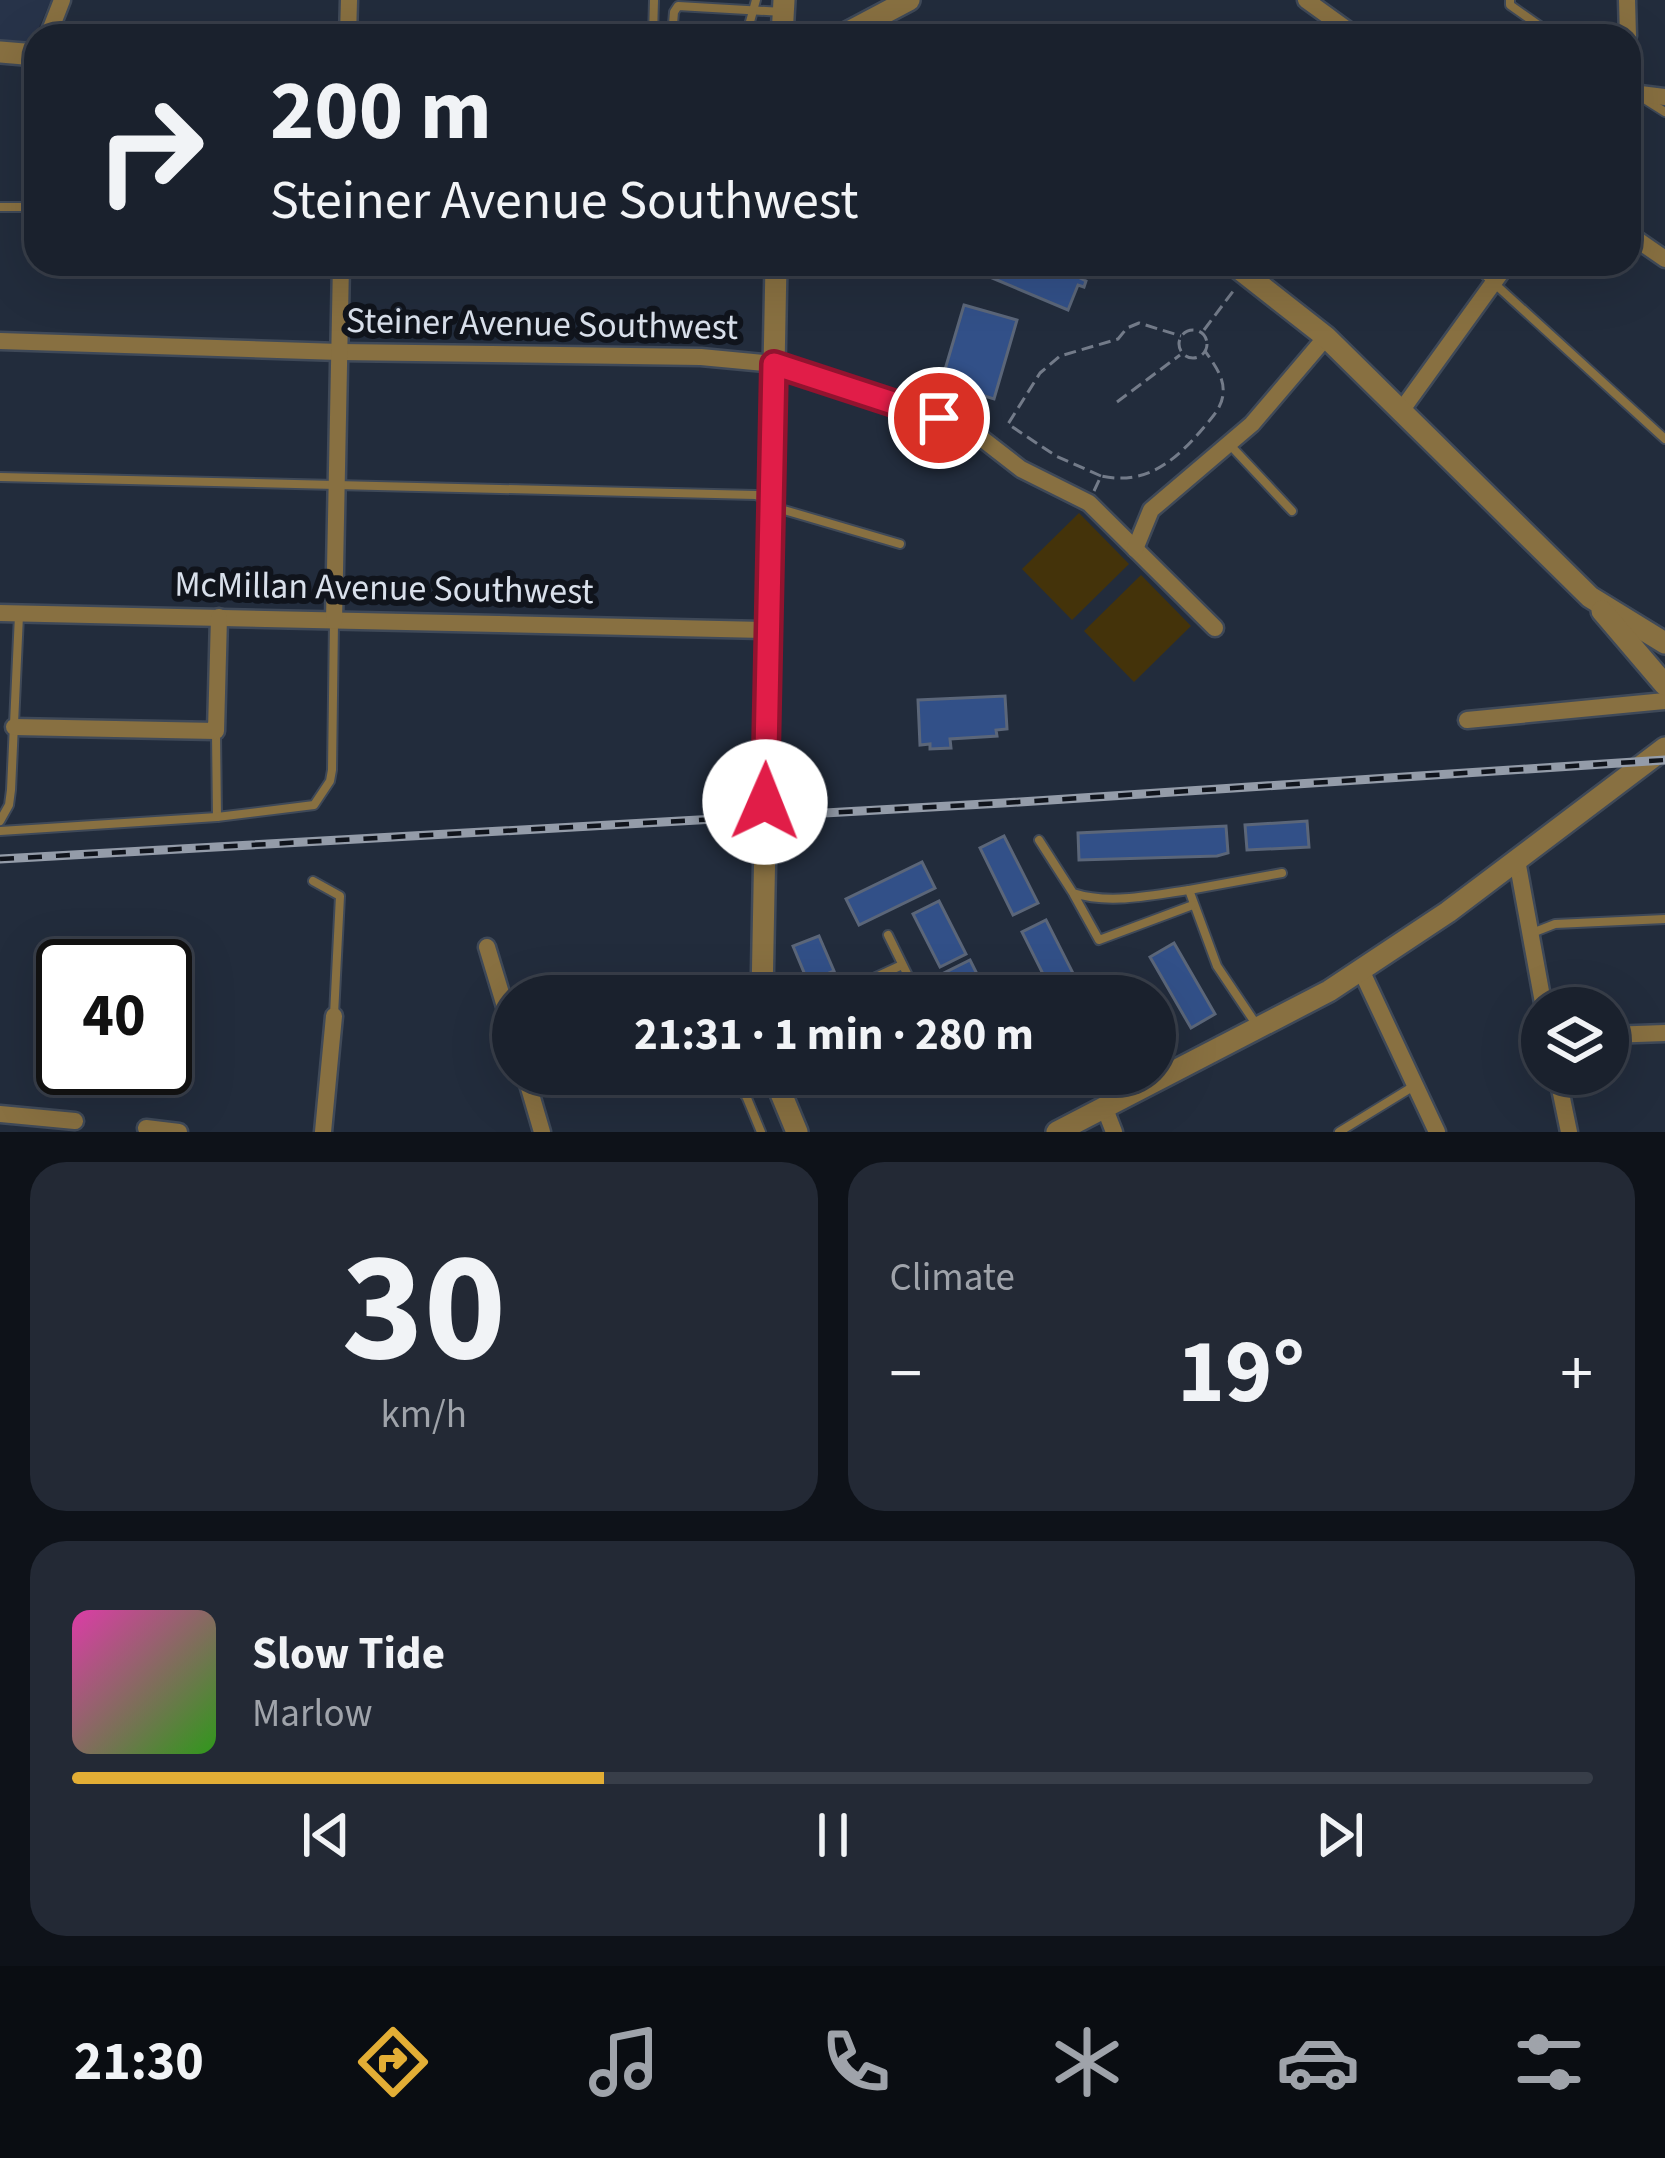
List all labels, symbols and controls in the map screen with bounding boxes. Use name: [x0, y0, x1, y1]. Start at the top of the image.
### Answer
text: 200 m: [270, 52, 492, 172]
icon: right: [72, 72, 228, 228]
text: Steiner Avenue Southwest: [270, 163, 859, 240]
street label: Steiner Avenue Southwest: [345, 295, 739, 353]
pin: [888, 367, 990, 469]
icon: arrive: [906, 385, 972, 451]
street label: McMillan Avenue Southwest: [174, 559, 594, 617]
position arrow: [702, 739, 828, 865]
speed limit sign: 40: [36, 939, 192, 1095]
map controls: [1521, 987, 1629, 1095]
button: layers: [1521, 987, 1629, 1095]
text: 21:31 · 1 min · 280 m: [634, 1003, 1034, 1067]
text: 30: [341, 1198, 506, 1420]
text: Climate: [890, 1250, 1015, 1306]
text: 19°: [1177, 1309, 1305, 1437]
text: −: [890, 1327, 922, 1421]
text: +: [1560, 1327, 1593, 1421]
text: km/h: [380, 1387, 467, 1443]
text: Slow Tide: [252, 1622, 445, 1686]
text: Marlow: [252, 1686, 373, 1742]
icon: previous: [293, 1802, 359, 1868]
icon: pause: [800, 1802, 866, 1868]
icon: next: [1307, 1802, 1373, 1868]
icon: directions: [351, 2020, 435, 2104]
icon: music: [582, 2020, 666, 2104]
icon: phone: [814, 2020, 898, 2104]
icon: climate: [1045, 2020, 1129, 2104]
icon: car: [1276, 2020, 1360, 2104]
icon: filters: [1507, 2020, 1591, 2104]
text: 21:30: [74, 2024, 204, 2101]

